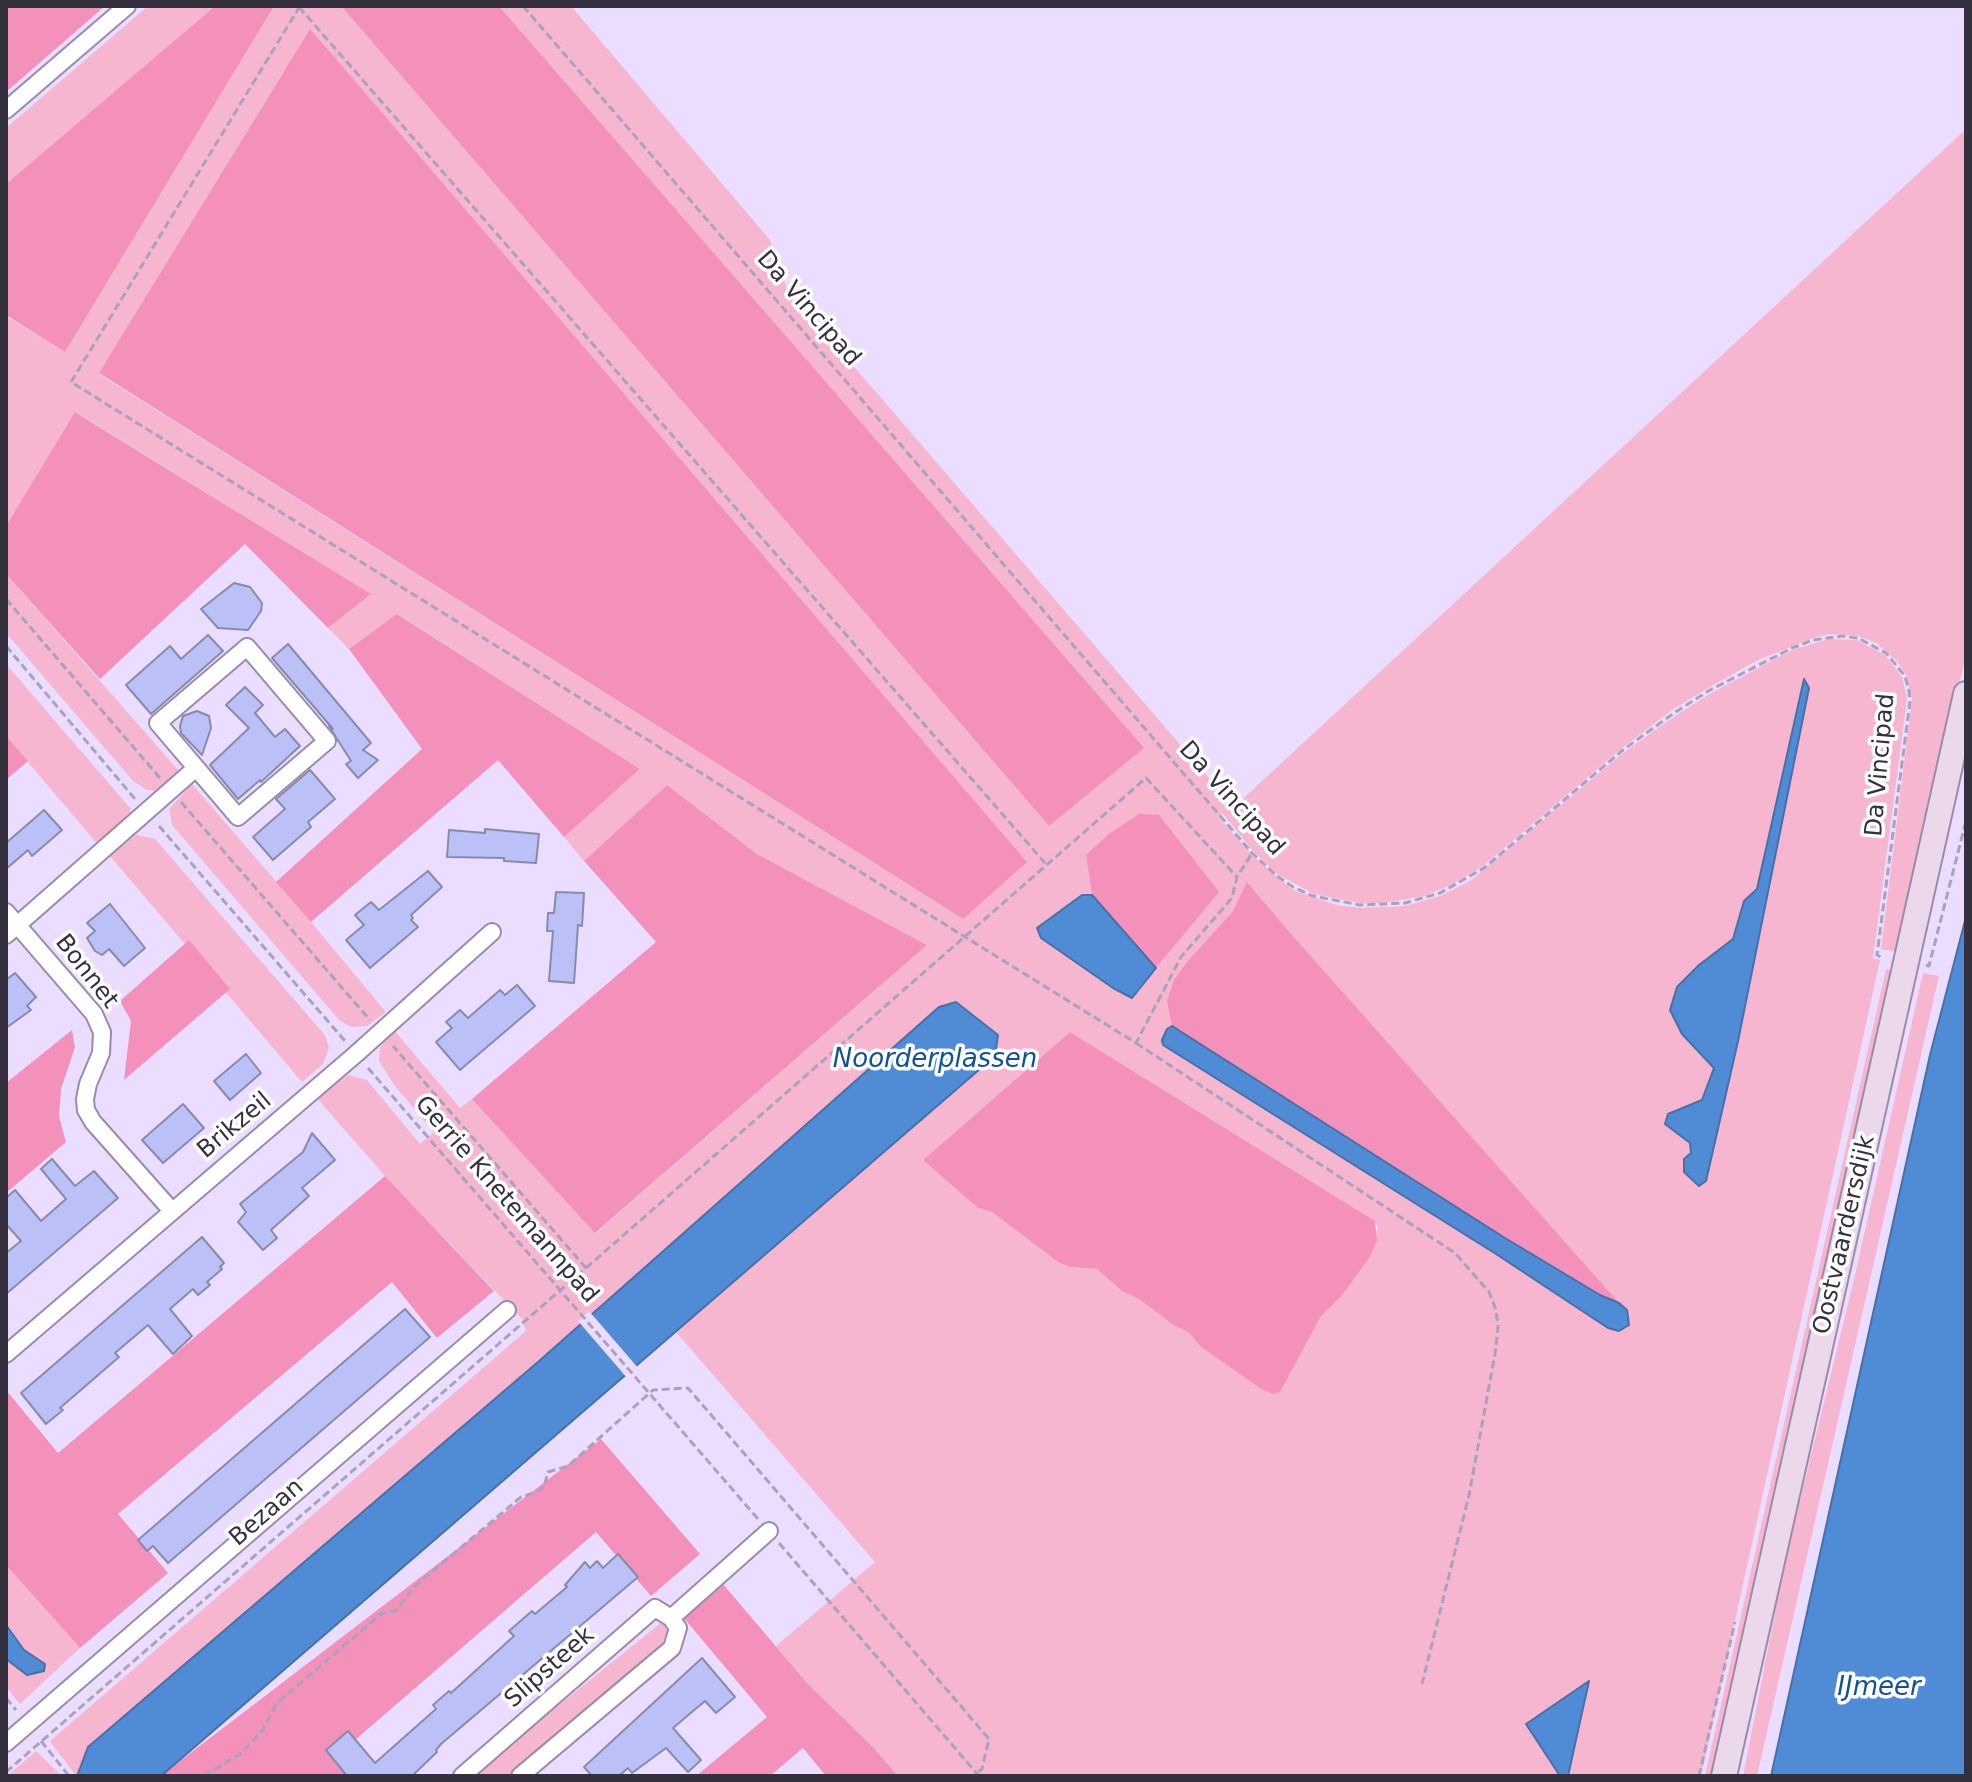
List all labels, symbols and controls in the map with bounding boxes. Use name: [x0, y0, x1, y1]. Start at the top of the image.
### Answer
street label: Da Vincipad: [750, 245, 866, 373]
street label: Da Vincipad: [1860, 692, 1902, 838]
street label: Da Vincipad: [1172, 736, 1290, 862]
street label: Bonnet: [48, 929, 124, 1015]
water label: Noorderplassen: [833, 1044, 1037, 1076]
street label: Brikzeil: [192, 1087, 278, 1165]
street label: Gerrie Knetemannpad: [408, 1090, 604, 1310]
street label: Oostvaardersdijk: [1808, 1133, 1882, 1337]
street label: Bezaan: [224, 1473, 310, 1553]
street label: Slipsteek: [499, 1621, 601, 1715]
water label: IJmeer: [1837, 1672, 1921, 1704]

